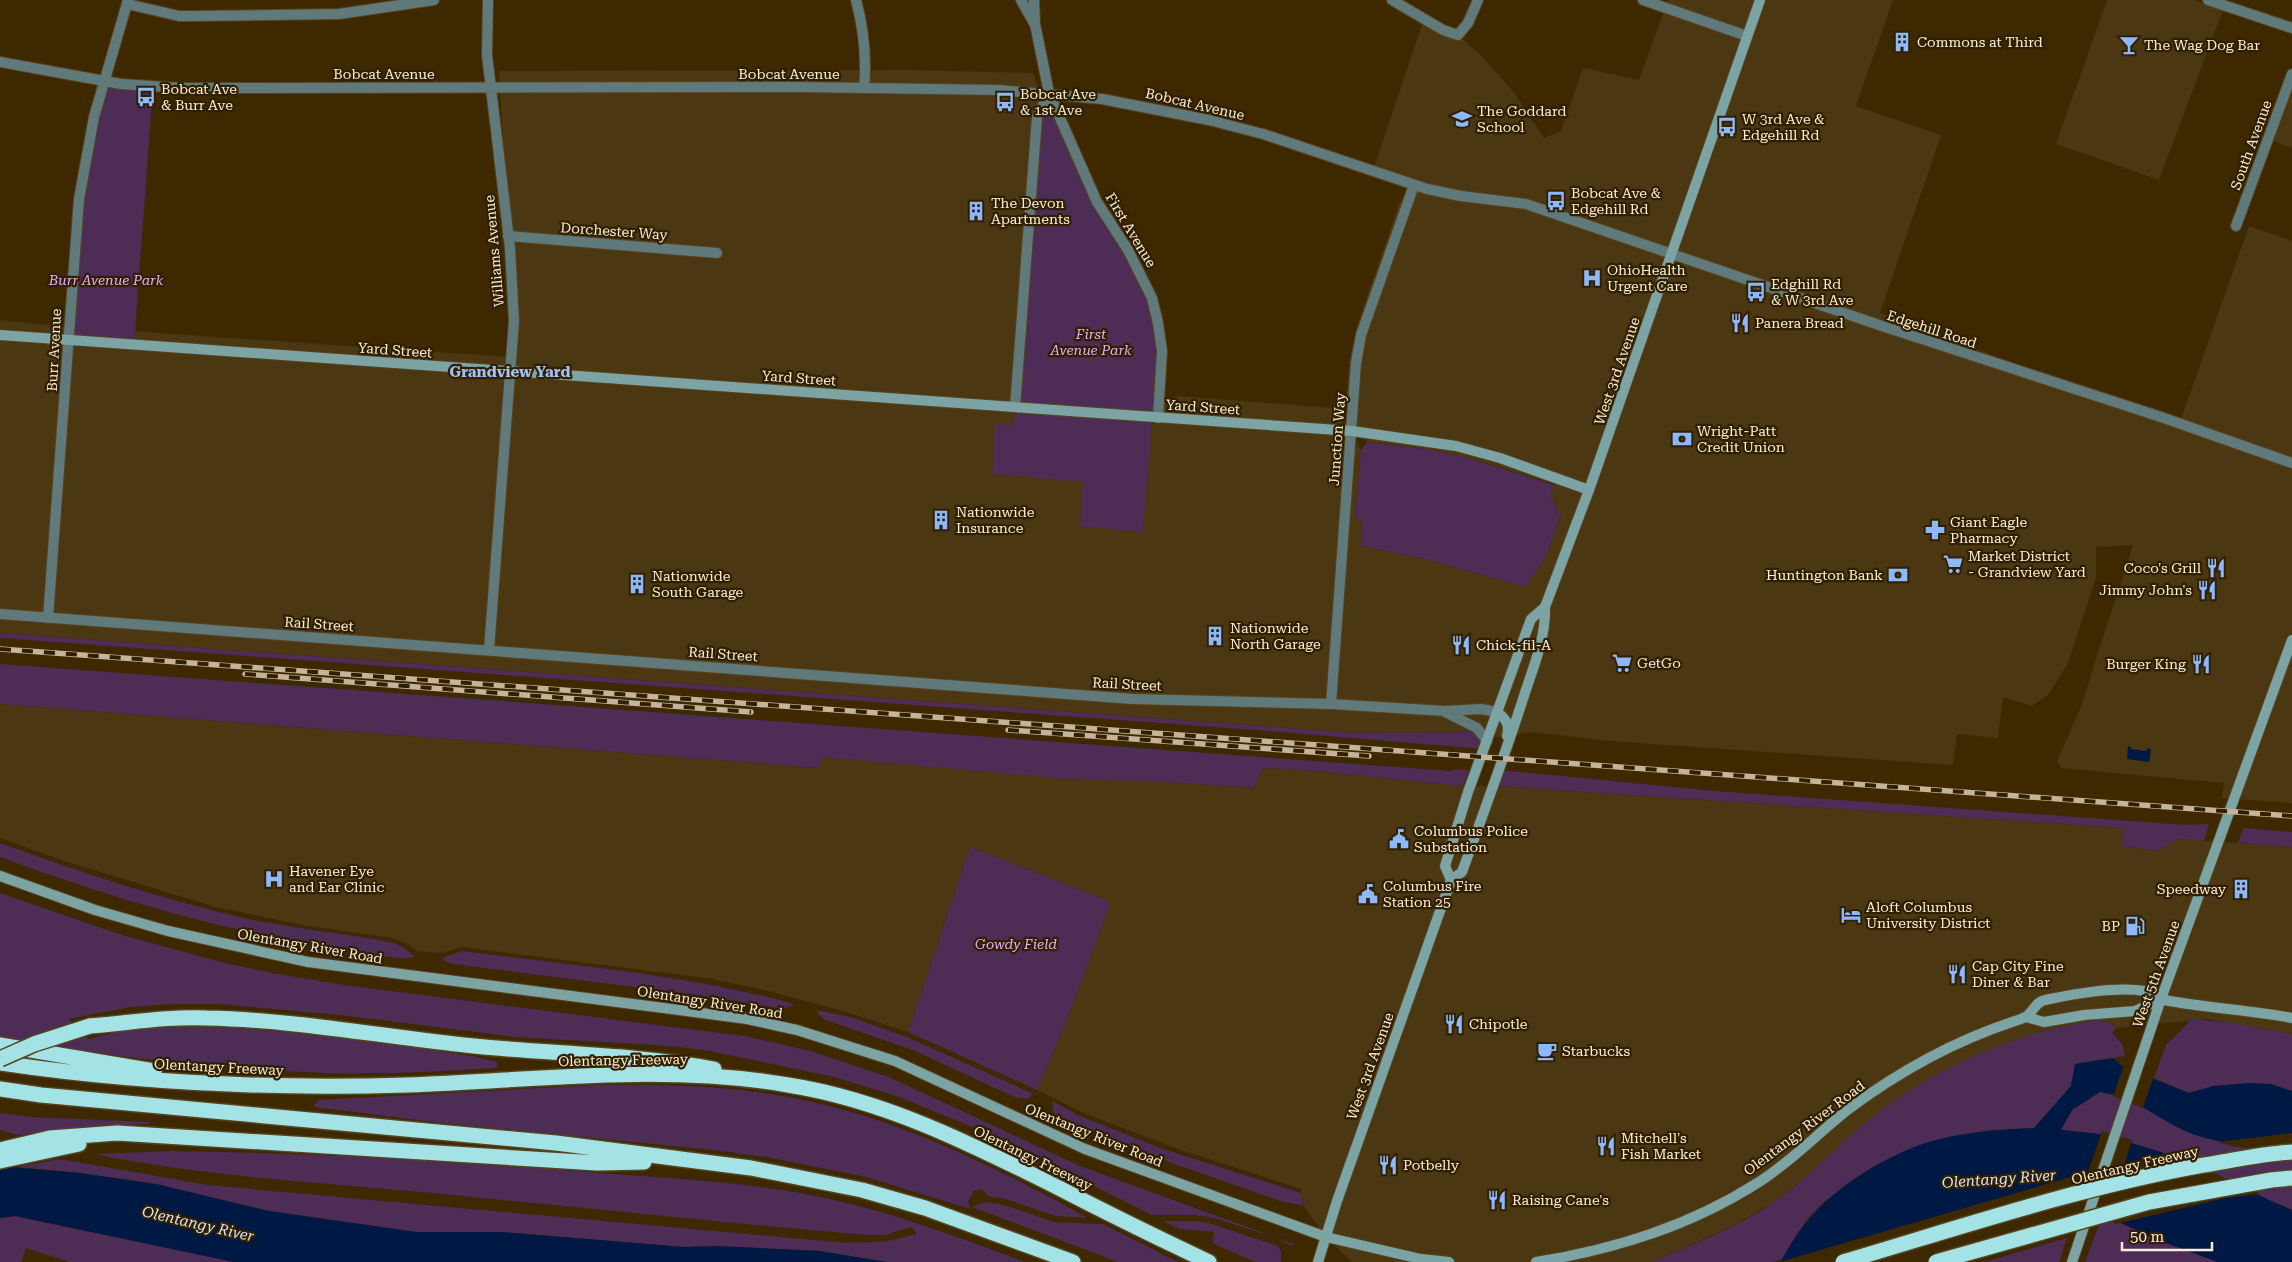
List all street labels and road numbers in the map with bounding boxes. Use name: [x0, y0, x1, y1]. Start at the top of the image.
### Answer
street label: Bobcat Avenue: [333, 66, 435, 82]
street label: Bobcat Avenue: [738, 66, 840, 82]
street label: Bobcat Avenue: [1144, 85, 1246, 123]
street label: South Avenue: [2227, 98, 2275, 192]
street label: First Avenue: [1102, 190, 1160, 270]
street label: Williams Avenue: [481, 194, 507, 308]
street label: Dorchester Way: [560, 219, 669, 243]
street label: Edgehill Road: [1885, 307, 1979, 351]
street label: Burr Avenue: [44, 308, 64, 392]
street label: West 3rd Avenue: [1591, 315, 1643, 427]
street label: Yard Street: [357, 339, 433, 361]
street label: Yard Street: [761, 367, 837, 389]
street label: Junction Way: [1326, 391, 1348, 486]
street label: Yard Street: [1165, 396, 1241, 418]
street label: Rail Street: [284, 614, 354, 634]
street label: Rail Street: [688, 644, 758, 664]
street label: Rail Street: [1092, 674, 1162, 694]
street label: West 5th Avenue: [2129, 918, 2183, 1030]
street label: Olentangy River Road: [236, 925, 384, 967]
street label: Olentangy River Road: [636, 983, 784, 1021]
street label: West 3rd Avenue: [1343, 1010, 1397, 1122]
street label: Olentangy Freeway: [558, 1051, 689, 1069]
street label: Olentangy Freeway: [154, 1056, 285, 1078]
street label: Olentangy River Road: [1740, 1077, 1868, 1179]
street label: Olentangy River Road: [1023, 1100, 1165, 1170]
street label: Olentangy Freeway: [971, 1122, 1096, 1194]
street label: Olentangy Freeway: [2070, 1142, 2201, 1187]

